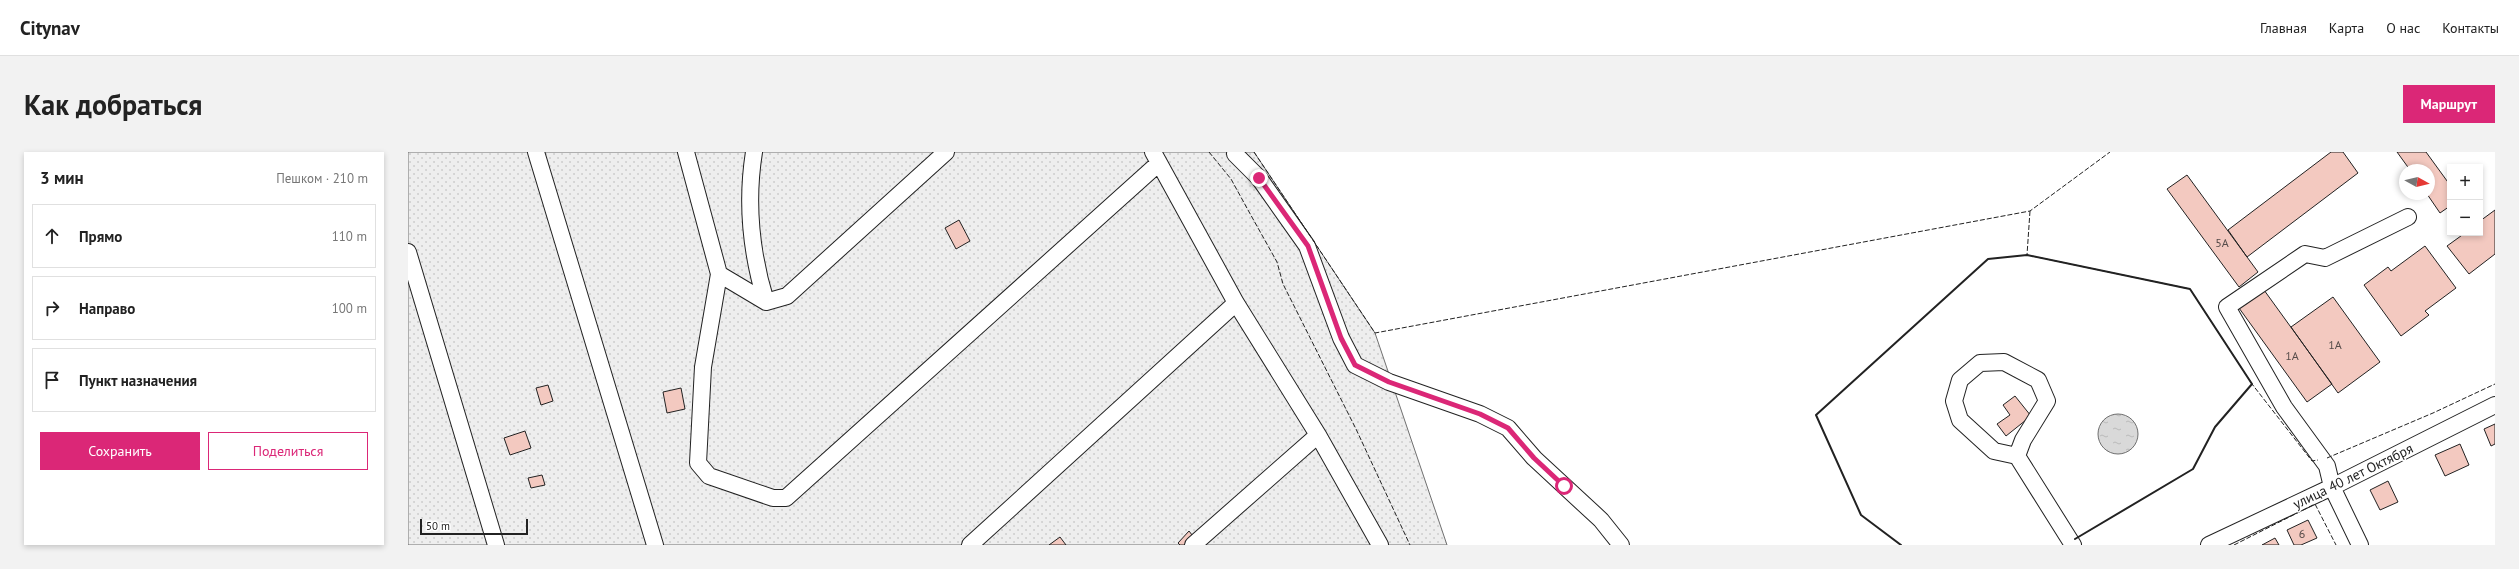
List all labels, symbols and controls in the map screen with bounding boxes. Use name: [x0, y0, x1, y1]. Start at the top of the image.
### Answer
text: Citynav: [20, 16, 80, 40]
text: Главная: [2260, 19, 2307, 37]
text: Карта: [2329, 19, 2364, 37]
text: О нас: [2386, 19, 2420, 37]
text: Контакты: [2442, 19, 2499, 37]
button: Маршрут: [2403, 85, 2495, 123]
text: Как добраться: [24, 86, 202, 123]
north arrow: [2399, 164, 2435, 200]
map controls: [2447, 164, 2483, 236]
button: +: [2447, 164, 2483, 200]
text: 3 мин: [40, 167, 84, 189]
route end: [1250, 169, 1268, 187]
text: Пешком · 210 m: [276, 170, 368, 187]
button: −: [2447, 200, 2483, 236]
icon: ahead: [41, 225, 63, 247]
text: Прямо: [79, 227, 122, 246]
text: 110 m: [332, 228, 367, 245]
house number: 5А: [2215, 235, 2229, 250]
icon: right: [41, 297, 63, 319]
text: Направо: [79, 299, 135, 318]
text: 100 m: [332, 300, 367, 317]
house number: 1А: [2328, 337, 2342, 352]
house number: 1А: [2285, 348, 2299, 363]
icon: arrive: [41, 369, 63, 391]
text: Пункт назначения: [79, 371, 197, 390]
button: Сохранить: [40, 432, 200, 470]
button: Поделиться: [208, 432, 368, 470]
street label: улица 40 лет Октября: [2290, 439, 2416, 513]
route start: [1555, 477, 1573, 495]
scale bar: [420, 517, 528, 536]
text: 50 m: [426, 519, 450, 533]
house number: 6: [2299, 526, 2305, 541]

